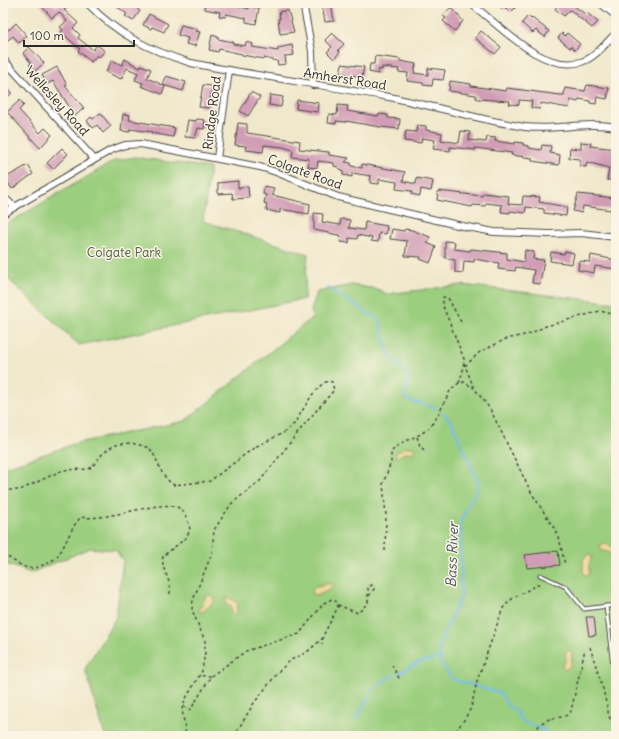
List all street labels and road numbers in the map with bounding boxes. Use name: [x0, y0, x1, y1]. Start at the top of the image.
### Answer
street label: Wellesley Road: [21, 63, 93, 140]
street label: Amherst Road: [302, 64, 388, 94]
street label: Rindge Road: [199, 75, 225, 151]
street label: Colgate Road: [265, 151, 345, 193]

